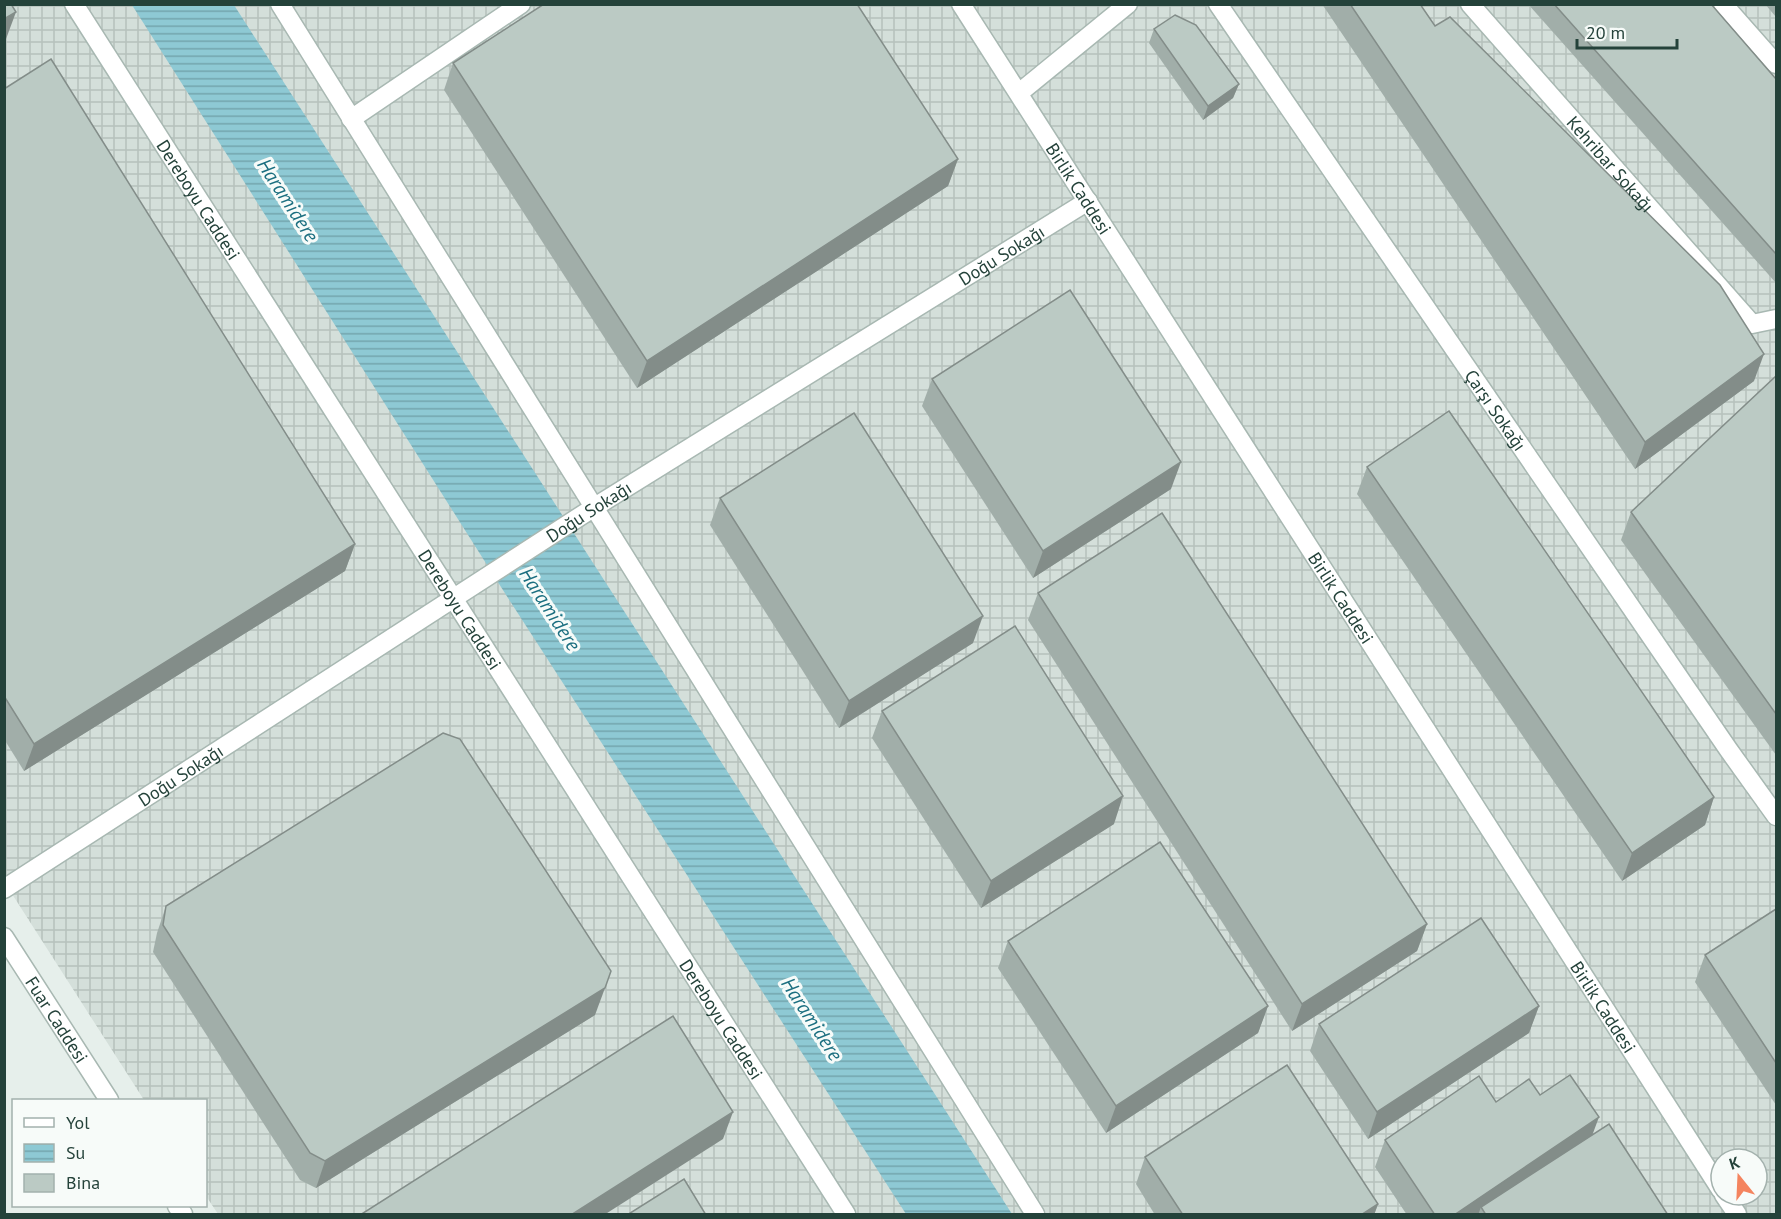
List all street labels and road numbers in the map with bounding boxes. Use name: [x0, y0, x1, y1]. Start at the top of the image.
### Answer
street label: Kehribar Sokağı: [1562, 111, 1659, 217]
street label: Dereboyu Caddesi: [152, 135, 246, 264]
street label: Birlik Caddesi: [1041, 138, 1117, 239]
street label: Doğu Sokağı: [954, 219, 1049, 290]
street label: Çarşı Sokağı: [1460, 365, 1532, 455]
street label: Doğu Sokağı: [541, 476, 636, 547]
street label: Dereboyu Caddesi: [413, 545, 507, 674]
street label: Birlik Caddesi: [1304, 547, 1379, 648]
street label: Doğu Sokağı: [133, 739, 227, 811]
street label: Dereboyu Caddesi: [675, 955, 768, 1083]
street label: Birlik Caddesi: [1566, 957, 1641, 1057]
street label: Fuar Caddesi: [21, 972, 93, 1067]

